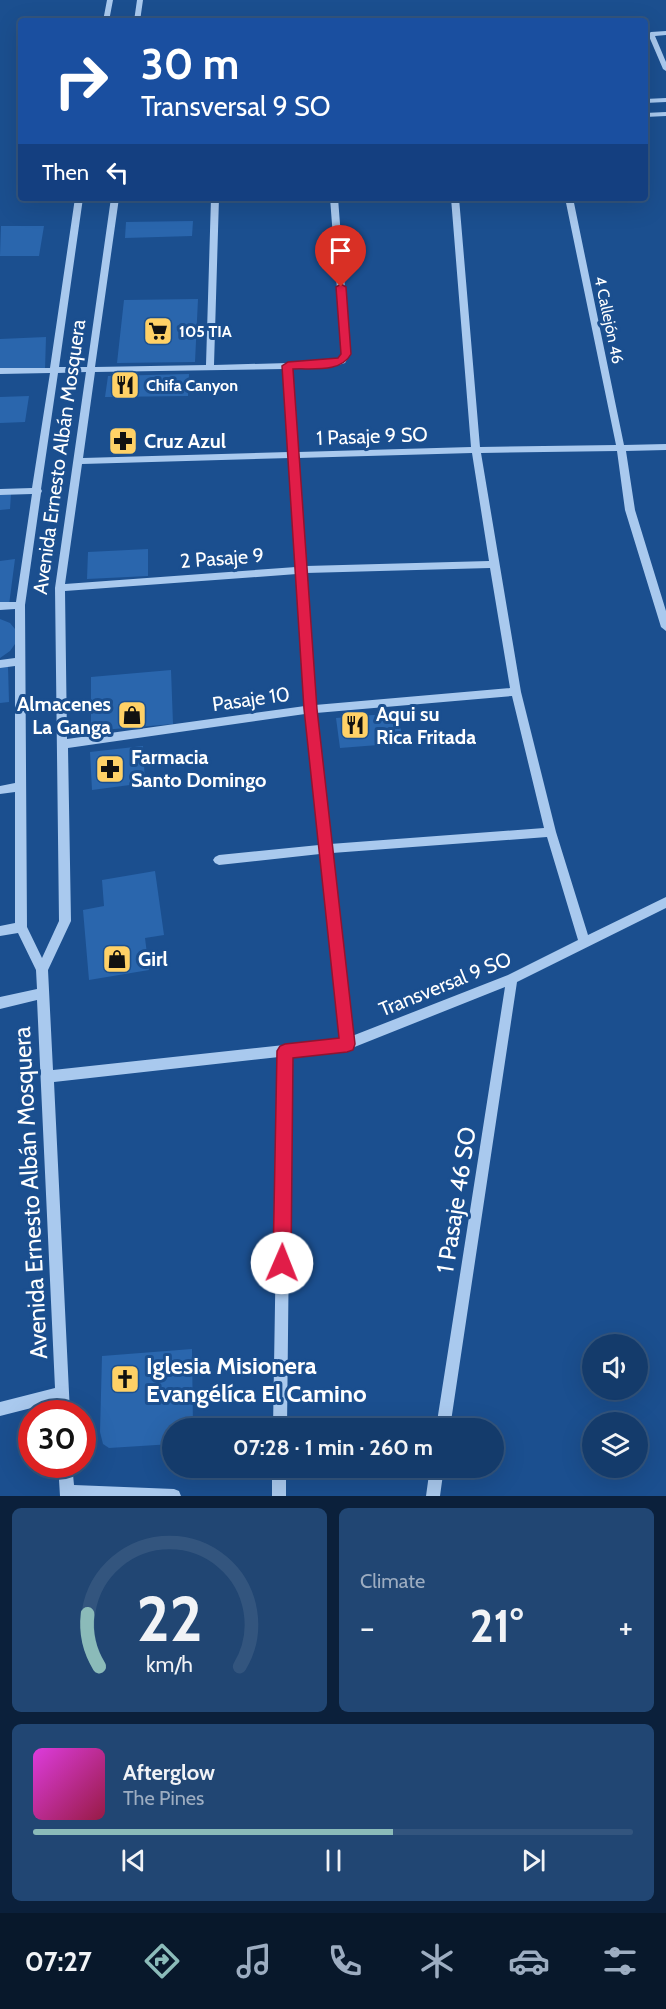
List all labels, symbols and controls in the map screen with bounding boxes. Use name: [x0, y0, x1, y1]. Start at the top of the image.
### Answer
text: 30 m: [141, 38, 239, 90]
icon: right: [42, 42, 120, 120]
text: Transversal 9 SO: [141, 90, 331, 123]
icon: left: [101, 156, 134, 189]
text: Then: [42, 159, 89, 186]
pin: [315, 225, 366, 287]
icon: arrive: [324, 234, 357, 267]
street label: 4 Callejón 46: [590, 274, 628, 366]
supermarket icon: 105 TIA: [142, 315, 174, 347]
street label: Avenida Ernesto Albán Mosquera: [28, 318, 90, 596]
place label: 105 TIA: [179, 322, 232, 341]
restaurant icon: Chifa Canyon: [109, 369, 141, 401]
place label: Chifa Canyon: [146, 376, 238, 395]
street label: 1 Pasaje 9 SO: [316, 422, 428, 450]
pharmacy icon: Cruz Azul: [107, 425, 139, 457]
place label: Cruz Azul: [144, 429, 226, 453]
street label: 2 Pasaje 9: [179, 543, 265, 573]
street label: Pasaje 10: [211, 682, 291, 716]
place label: Almacenes La Ganga: [17, 692, 111, 739]
shop icon: Almacenes La Ganga: [116, 699, 148, 731]
place label: Aqui su Rica Fritada: [376, 702, 476, 749]
restaurant icon: Aqui su Rica Fritada: [339, 709, 371, 741]
place label: Farmacia Santo Domingo: [131, 745, 267, 792]
pharmacy icon: Farmacia Santo Domingo: [94, 753, 126, 785]
shop icon: Girl: [101, 943, 133, 975]
place label: Girl: [138, 947, 168, 971]
street label: Transversal 9 SO: [375, 947, 515, 1021]
street label: Avenida Ernesto Albán Mosquera: [7, 1026, 53, 1360]
street label: 1 Pasaje 46 SO: [430, 1125, 482, 1275]
position arrow: [250, 1231, 314, 1295]
map controls: [582, 1334, 648, 1478]
button: sound: [582, 1334, 648, 1400]
place label: Iglesia Misionera Evangélíca El Camino: [146, 1351, 367, 1408]
church icon: Iglesia Misionera Evangélíca El Camino: [109, 1363, 141, 1395]
speed limit sign: 30: [18, 1400, 96, 1478]
button: layers: [582, 1412, 648, 1478]
text: 07:28 · 1 min · 260 m: [233, 1434, 433, 1461]
text: Climate: [360, 1569, 425, 1593]
text: 22: [136, 1581, 203, 1657]
text: 21°: [470, 1599, 523, 1653]
text: −: [360, 1607, 375, 1647]
text: +: [618, 1607, 633, 1647]
text: km/h: [146, 1651, 193, 1677]
text: Afterglow: [123, 1759, 215, 1786]
text: The Pines: [123, 1786, 204, 1810]
icon: previous: [117, 1844, 150, 1877]
icon: pause: [317, 1844, 350, 1877]
icon: next: [517, 1844, 550, 1877]
icon: directions: [141, 1940, 183, 1982]
icon: music: [233, 1940, 275, 1982]
icon: phone: [324, 1940, 366, 1982]
icon: climate: [416, 1940, 458, 1982]
icon: car: [508, 1940, 550, 1982]
icon: filters: [599, 1940, 641, 1982]
text: 07:27: [25, 1945, 92, 1978]

